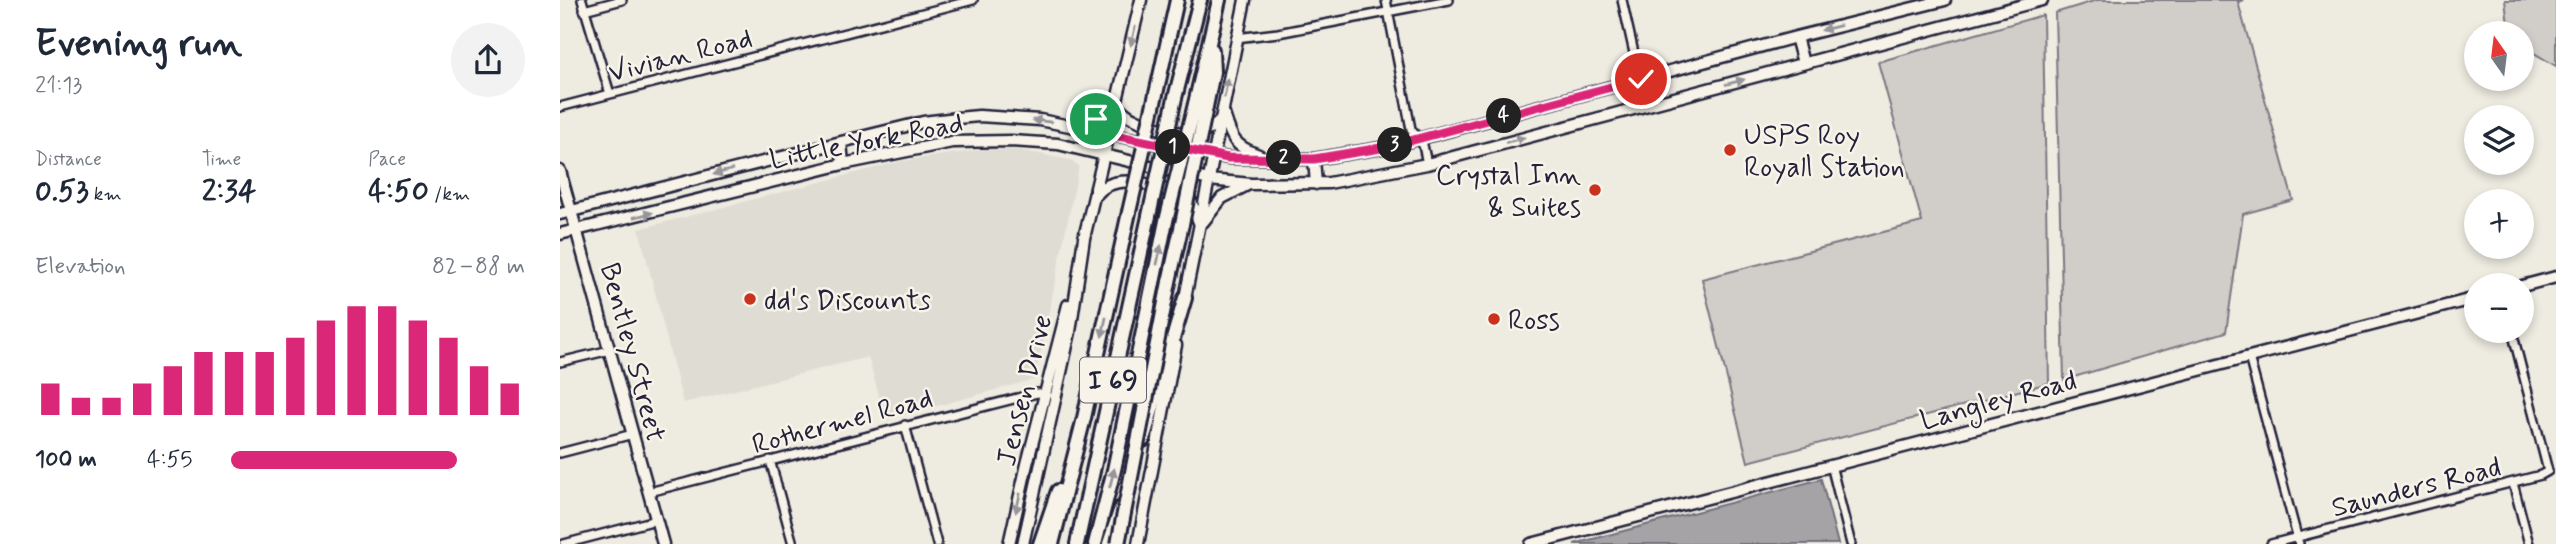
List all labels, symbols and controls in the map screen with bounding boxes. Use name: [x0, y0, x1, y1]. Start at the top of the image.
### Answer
text: Evening run: [35, 20, 242, 69]
street label: Vivian Road: [605, 21, 756, 92]
north arrow: [2464, 21, 2534, 91]
map controls: [2464, 21, 2534, 343]
button: share: [451, 23, 525, 97]
one-way arrow: [1820, 23, 1842, 34]
one-way arrow: [1127, 25, 1138, 47]
pin: [1611, 49, 1671, 109]
icon: check: [1622, 60, 1660, 98]
text: 21:13: [35, 71, 82, 101]
one-way arrow: [1724, 76, 1746, 87]
one-way arrow: [1221, 77, 1232, 99]
pin: [1066, 89, 1126, 149]
pin: 4: [1486, 99, 1522, 134]
icon: arrive: [1077, 100, 1115, 138]
text: 4: [1498, 103, 1509, 128]
button: layers: [2464, 105, 2534, 175]
street label: Little York Road: [766, 106, 966, 179]
one-way arrow: [1031, 115, 1053, 126]
place label: USPS Roy Royall Station: [1744, 118, 1905, 187]
pin: 3: [1378, 128, 1412, 162]
pin: 1: [1156, 130, 1190, 164]
text: 3: [1390, 132, 1399, 157]
text: 1: [1168, 134, 1177, 159]
one-way arrow: [1505, 135, 1526, 145]
pin: 2: [1266, 140, 1302, 176]
marker: USPS Roy Royall Station: [1722, 142, 1738, 158]
text: 2: [1279, 145, 1288, 170]
text: Distance: [35, 147, 102, 172]
text: Time: [202, 147, 241, 172]
text: Pace: [368, 147, 406, 172]
place label: Crystal Inn & Suites: [1436, 158, 1581, 227]
one-way arrow: [712, 168, 733, 178]
text: 0.53: [35, 172, 89, 211]
text: 2:34: [202, 172, 256, 211]
text: 4:50: [368, 172, 429, 211]
text: km: [89, 182, 122, 207]
text: /km: [429, 182, 470, 207]
marker: Crystal Inn & Suites: [1587, 182, 1603, 198]
button: +: [2464, 189, 2534, 259]
one-way arrow: [632, 209, 654, 220]
one-way arrow: [1153, 244, 1164, 266]
text: Elevation: [35, 252, 126, 282]
text: 82–88 m: [432, 252, 525, 282]
street label: Bentley Street: [590, 259, 673, 446]
button: −: [2464, 273, 2534, 343]
place label: dd's Discounts: [764, 283, 931, 320]
marker: dd's Discounts: [742, 291, 758, 307]
place label: Ross: [1508, 303, 1560, 340]
street label: Jensen Drive: [989, 311, 1062, 470]
marker: Ross: [1486, 311, 1502, 327]
one-way arrow: [1098, 316, 1109, 338]
road number: I 69: [1080, 358, 1146, 402]
street label: Langley Road: [1916, 363, 2081, 442]
street label: Rothermel Road: [748, 381, 937, 464]
text: 100 m: [35, 445, 97, 475]
text: 4:55: [147, 445, 193, 475]
street label: Saunders Road: [2328, 450, 2505, 527]
one-way arrow: [1106, 467, 1117, 489]
one-way arrow: [1013, 492, 1024, 514]

